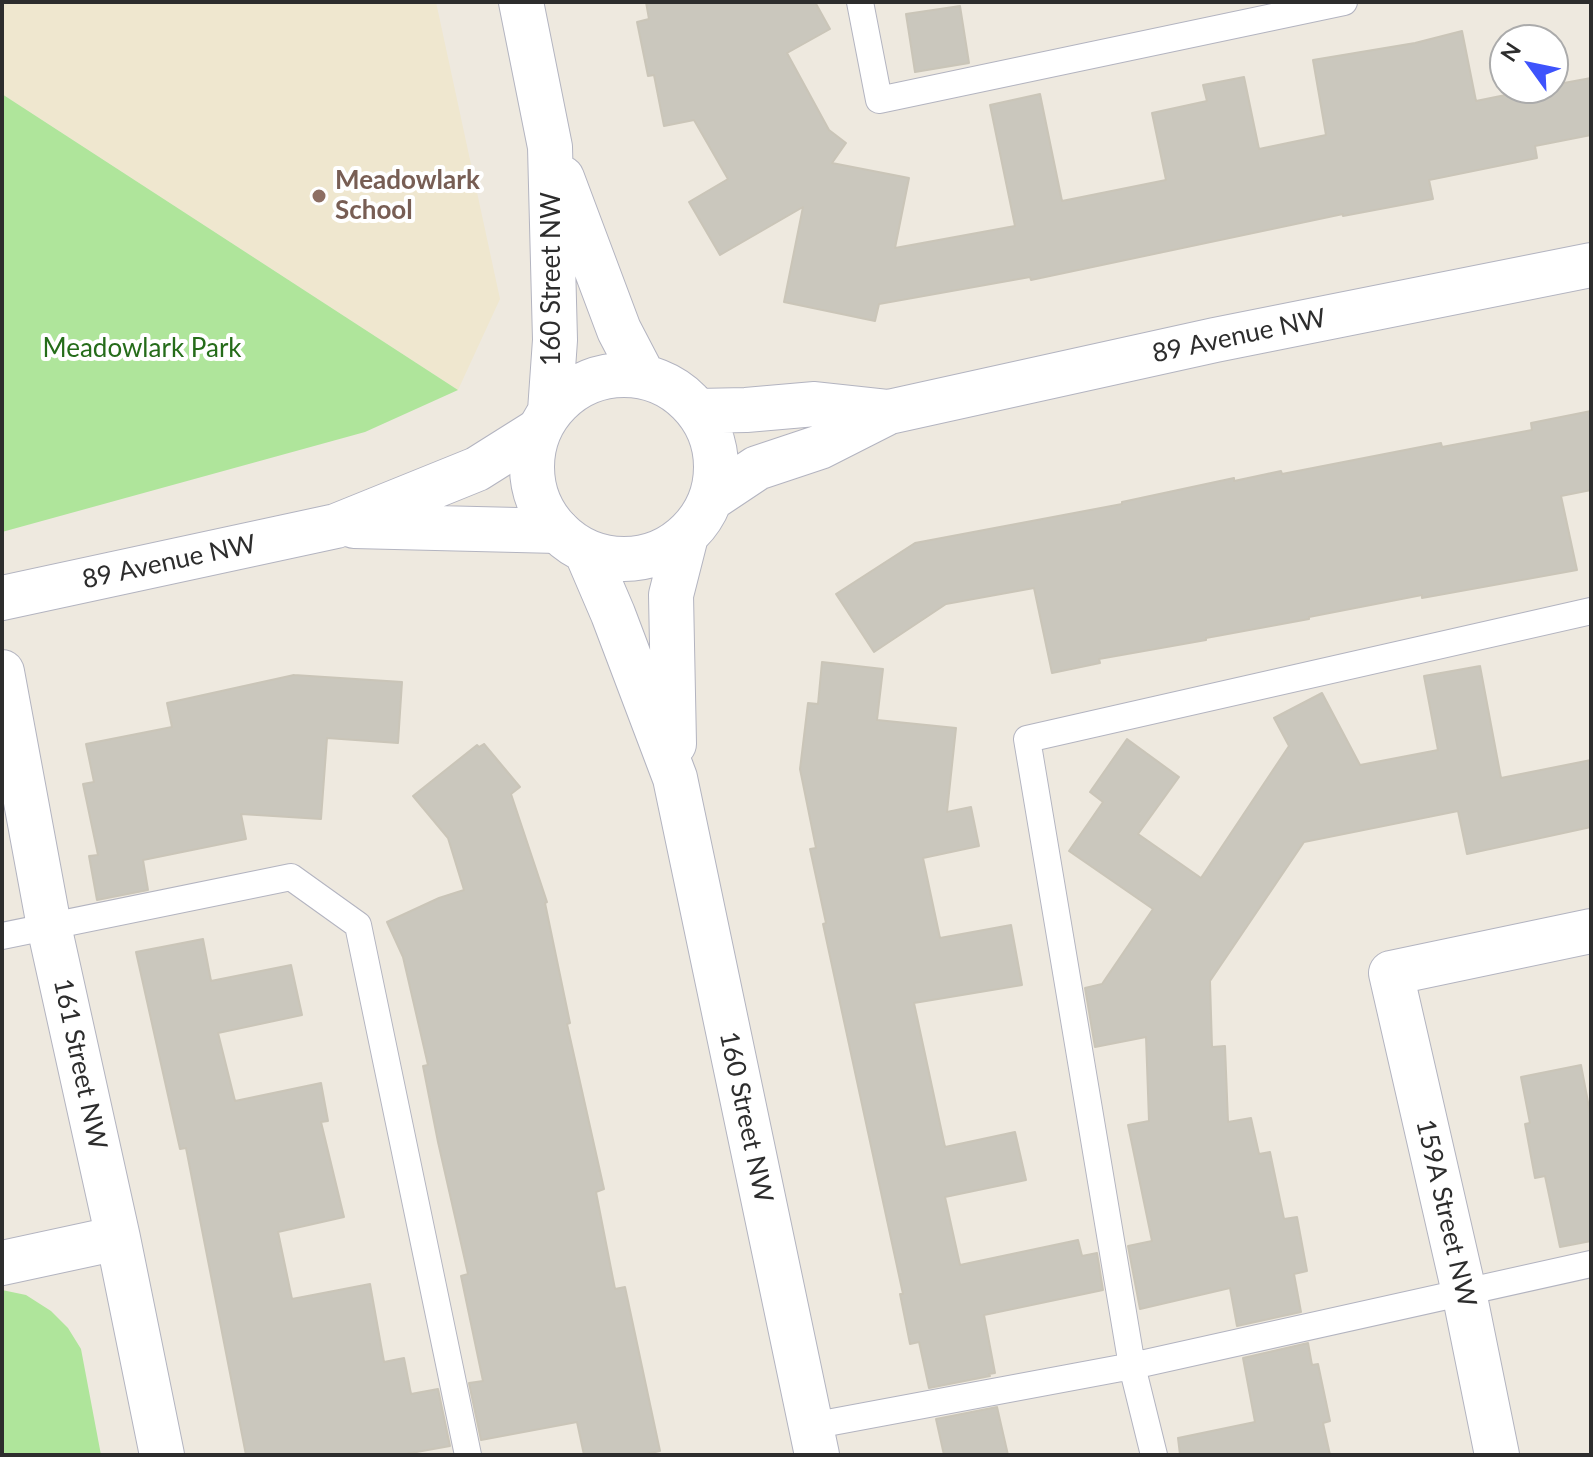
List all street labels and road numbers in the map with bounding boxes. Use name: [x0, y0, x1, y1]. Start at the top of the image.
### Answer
street label: 160 Street NW: [536, 192, 568, 366]
street label: 89 Avenue NW: [1150, 302, 1328, 370]
street label: 89 Avenue NW: [80, 528, 258, 596]
street label: 161 Street NW: [47, 976, 113, 1152]
street label: 160 Street NW: [713, 1029, 779, 1205]
street label: 159A Street NW: [1409, 1116, 1483, 1310]

